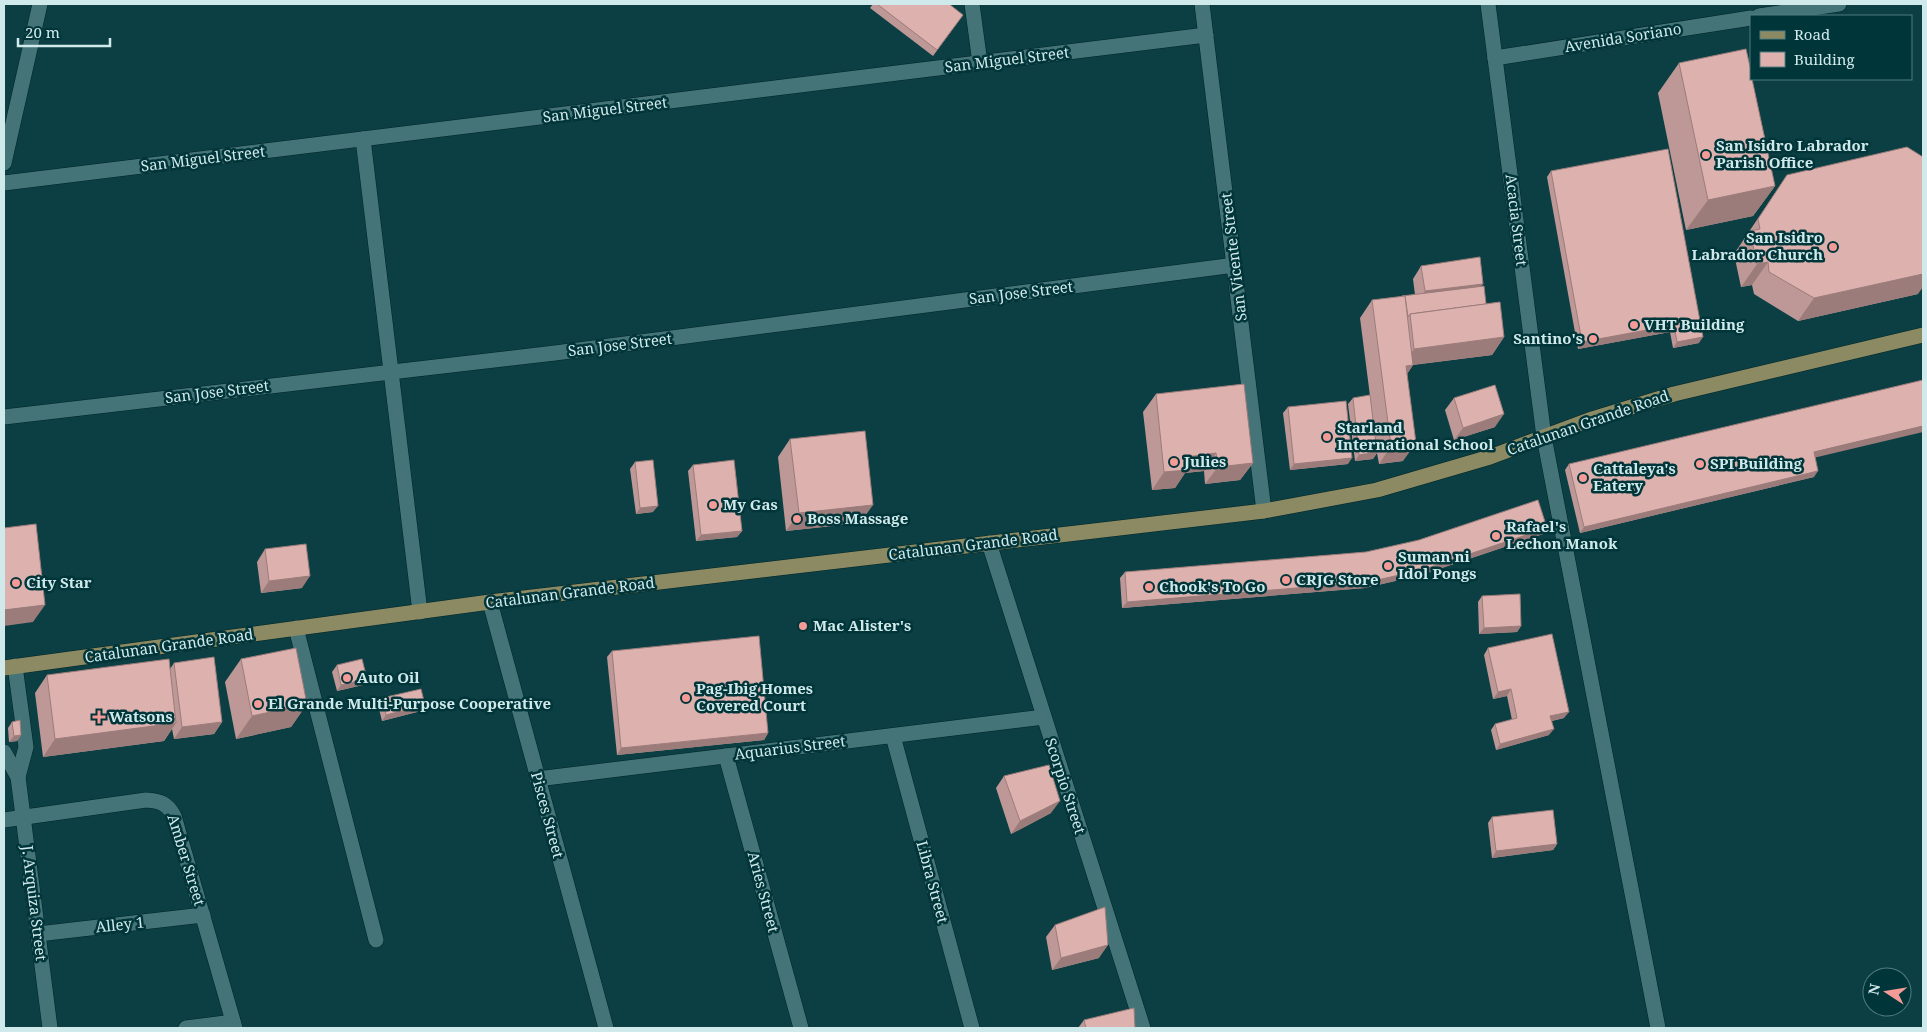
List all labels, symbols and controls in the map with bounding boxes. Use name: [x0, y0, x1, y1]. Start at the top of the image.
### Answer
scale bar: [18, 15, 110, 47]
legend: [1750, 15, 1912, 80]
street label: Avenida Soriano: [1563, 18, 1683, 56]
text: 20 m: [25, 22, 60, 42]
text: Road: [1794, 24, 1830, 44]
street label: San Miguel Street: [944, 41, 1070, 77]
text: Building: [1794, 49, 1855, 69]
street label: San Miguel Street: [542, 91, 668, 127]
place label: San Isidro Labrador Parish Office: [1716, 135, 1869, 172]
street label: San Miguel Street: [140, 140, 266, 176]
marker: San Isidro Labrador Parish Office: [1700, 149, 1712, 161]
street label: Acacia Street: [1501, 173, 1533, 267]
street label: San Vicente Street: [1215, 192, 1251, 322]
place label: San Isidro Labrador Church: [1691, 227, 1823, 264]
marker: San Isidro Labrador Church: [1827, 241, 1839, 253]
street label: San Jose Street: [968, 276, 1074, 308]
place label: VHT Building: [1644, 314, 1745, 334]
marker: VHT Building: [1628, 319, 1640, 331]
street label: San Jose Street: [567, 328, 673, 360]
place label: Santino's: [1513, 328, 1583, 348]
marker: Santino's: [1587, 333, 1599, 345]
street label: San Jose Street: [164, 375, 270, 407]
street label: Catalunan Grande Road: [1504, 385, 1671, 459]
place label: Starland International School: [1337, 417, 1494, 454]
marker: Starland International School: [1321, 431, 1333, 443]
place label: Julies: [1183, 451, 1226, 471]
place label: SPI Building: [1710, 453, 1803, 473]
marker: Julies: [1168, 456, 1180, 468]
place label: Cattaleya's Eatery: [1593, 458, 1676, 495]
marker: SPI Building: [1694, 458, 1706, 470]
marker: Cattaleya's Eatery: [1577, 472, 1589, 484]
place label: My Gas: [723, 494, 778, 514]
marker: My Gas: [707, 499, 719, 511]
place label: Boss Massage: [807, 508, 908, 528]
marker: Boss Massage: [791, 513, 803, 525]
place label: Rafael's Lechon Manok: [1506, 516, 1618, 553]
street label: Catalunan Grande Road: [887, 524, 1059, 564]
marker: Rafael's Lechon Manok: [1490, 530, 1502, 542]
place label: Suman ni Idol Pongs: [1398, 546, 1477, 583]
marker: Suman ni Idol Pongs: [1382, 560, 1394, 572]
place label: CRJG Store: [1296, 569, 1379, 589]
place label: City Star: [26, 572, 92, 592]
street label: Catalunan Grande Road: [484, 572, 656, 612]
marker: CRJG Store: [1280, 574, 1292, 586]
place label: Chook's To Go: [1159, 576, 1266, 596]
marker: City Star: [10, 577, 22, 589]
marker: Chook's To Go: [1143, 581, 1155, 593]
place label: Mac Alister's: [813, 615, 911, 635]
marker: Mac Alister's: [797, 620, 809, 632]
street label: Catalunan Grande Road: [83, 623, 254, 667]
place label: Auto Oil: [357, 667, 420, 687]
marker: Auto Oil: [341, 672, 353, 684]
place label: Pag-Ibig Homes Covered Court: [696, 678, 813, 715]
marker: Pag-Ibig Homes Covered Court: [680, 692, 692, 704]
place label: El Grande Multi-Purpose Cooperative: [268, 693, 551, 713]
marker: El Grande Multi-Purpose Cooperative: [252, 698, 264, 710]
place label: Watsons: [109, 706, 173, 726]
marker: Watsons: [93, 711, 105, 723]
street label: Aquarius Street: [733, 730, 846, 764]
street label: Scorpio Street: [1041, 735, 1091, 836]
street label: Pisces Street: [527, 769, 569, 860]
street label: Amber Street: [164, 811, 210, 908]
street label: Libra Street: [912, 838, 954, 925]
street label: J. Arquiza Street: [18, 843, 52, 962]
street label: Aries Street: [744, 849, 784, 934]
street label: Alley 1: [95, 912, 145, 936]
north arrow: [1862, 967, 1912, 1017]
text: N: [1863, 982, 1884, 997]

